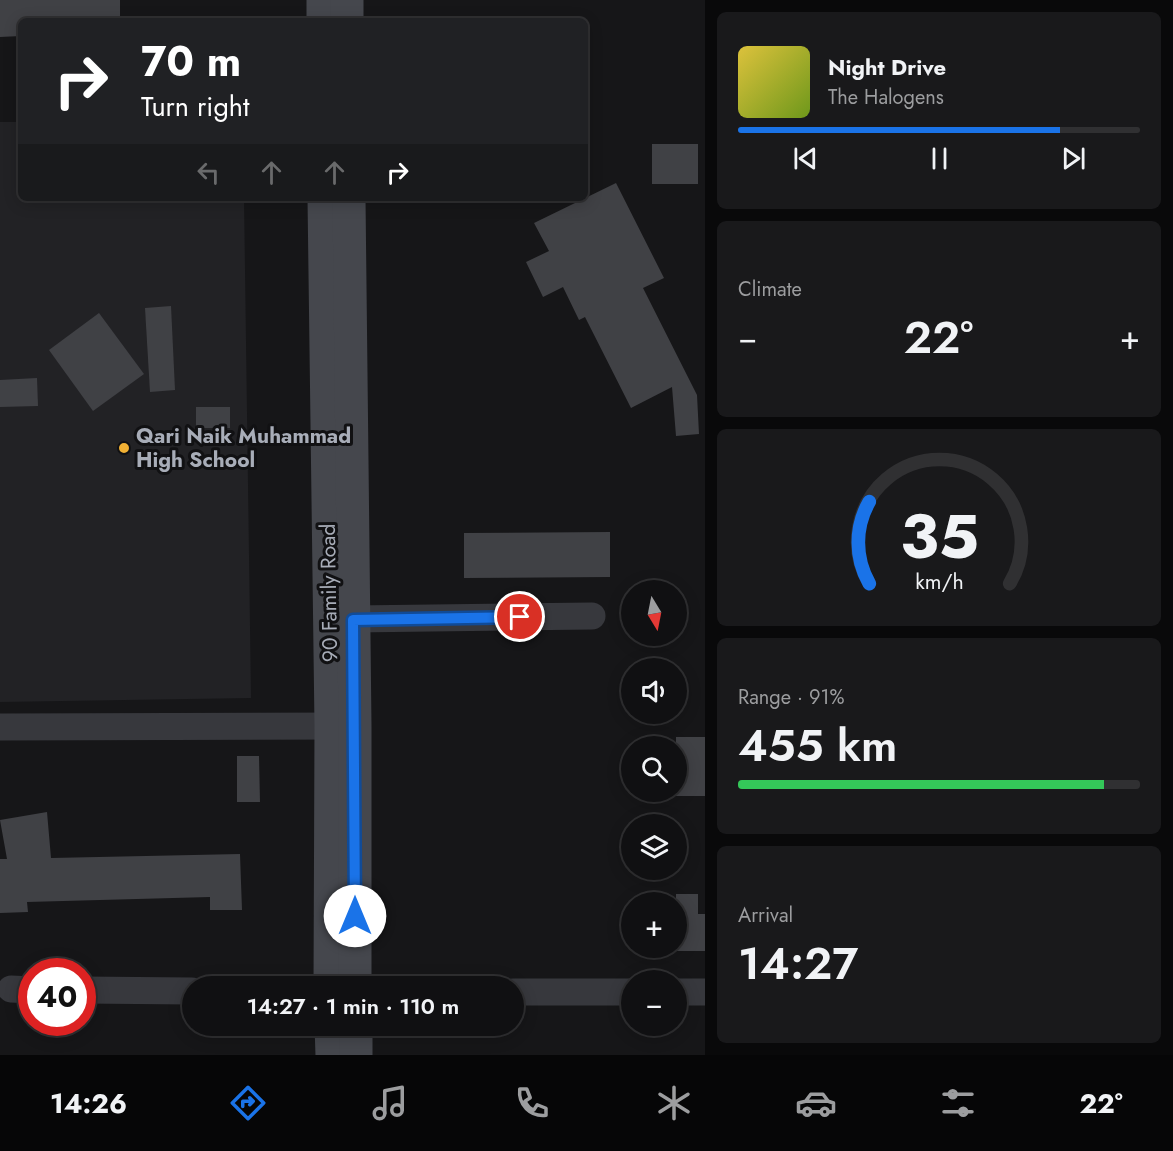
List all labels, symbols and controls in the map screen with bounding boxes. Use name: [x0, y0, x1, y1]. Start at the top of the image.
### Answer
text: 70 m: [141, 31, 241, 92]
icon: right: [42, 42, 120, 120]
text: Night Drive: [828, 51, 946, 83]
text: The Halogens: [828, 83, 944, 112]
text: Turn right: [141, 87, 249, 126]
icon: previous: [789, 142, 822, 175]
icon: pause: [923, 142, 956, 175]
icon: next: [1057, 142, 1090, 175]
icon: left: [192, 156, 225, 189]
icon: ahead: [255, 156, 288, 189]
icon: ahead: [318, 156, 351, 189]
icon: right: [381, 156, 414, 189]
text: Climate: [738, 275, 802, 304]
text: 22°: [904, 305, 973, 370]
text: −: [738, 314, 757, 361]
text: +: [1120, 314, 1140, 361]
place label: Qari Naik Muhammad High School: [136, 421, 351, 475]
marker: Qari Naik Muhammad High School: [117, 441, 131, 455]
text: 35: [899, 492, 978, 582]
street label: 90 Family Road: [313, 524, 345, 662]
text: km/h: [915, 567, 963, 598]
north arrow: [621, 580, 687, 646]
map controls: [621, 580, 687, 1036]
pin: [494, 591, 545, 642]
icon: arrive: [503, 600, 536, 633]
button: sound: [621, 658, 687, 724]
text: Range · 91%: [738, 683, 845, 712]
text: 455 km: [738, 713, 897, 778]
button: search: [621, 736, 687, 802]
button: layers: [621, 814, 687, 880]
position arrow: [323, 884, 387, 948]
button: +: [621, 892, 687, 958]
text: Arrival: [738, 901, 793, 930]
text: 14:27: [738, 931, 858, 996]
speed limit sign: 40: [18, 958, 96, 1036]
button: −: [621, 970, 687, 1036]
text: 14:27 · 1 min · 110 m: [247, 990, 459, 1022]
icon: directions: [227, 1082, 269, 1124]
icon: music: [369, 1082, 411, 1124]
icon: phone: [511, 1082, 553, 1124]
icon: climate: [653, 1082, 695, 1124]
icon: car: [795, 1082, 837, 1124]
icon: filters: [937, 1082, 979, 1124]
text: 14:26: [50, 1084, 127, 1123]
text: 22°: [1079, 1084, 1123, 1123]

